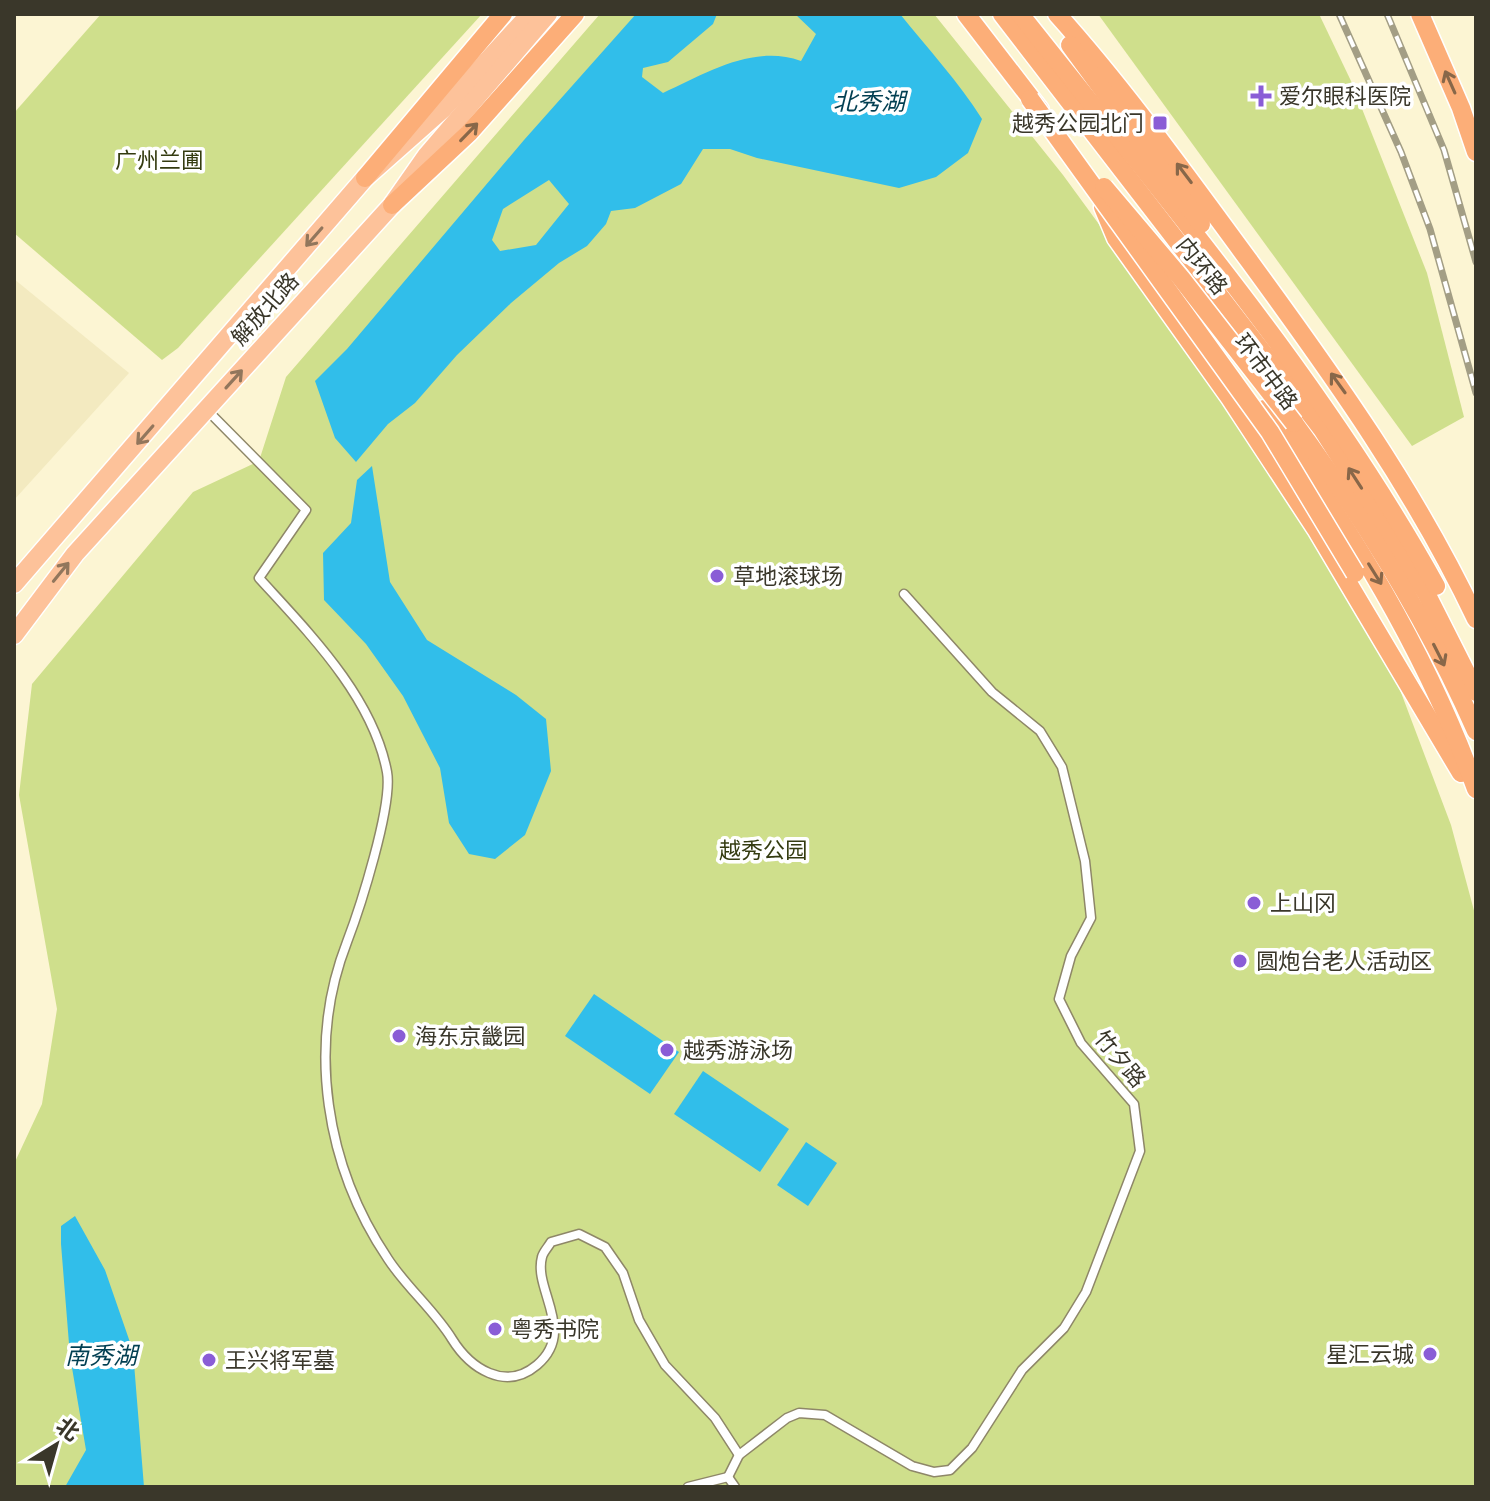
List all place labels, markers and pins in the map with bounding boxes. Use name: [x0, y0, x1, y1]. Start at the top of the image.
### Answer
place label: 爱尔眼科医院: [1279, 84, 1411, 109]
marker: 爱尔眼科医院: [1250, 85, 1272, 107]
place label: 越秀公园北门: [1012, 111, 1144, 136]
marker: 越秀公园北门: [1151, 114, 1169, 132]
place label: 草地滚球场: [733, 564, 843, 589]
marker: 草地滚球场: [708, 567, 726, 585]
place label: 上山冈: [1270, 891, 1336, 916]
marker: 上山冈: [1245, 894, 1263, 912]
place label: 圆炮台老人活动区: [1256, 949, 1432, 974]
marker: 圆炮台老人活动区: [1231, 952, 1249, 970]
place label: 海东京畿园: [415, 1024, 525, 1049]
marker: 海东京畿园: [390, 1027, 408, 1045]
place label: 越秀游泳场: [683, 1038, 793, 1063]
marker: 越秀游泳场: [658, 1041, 676, 1059]
place label: 粤秀书院: [511, 1317, 599, 1342]
marker: 粤秀书院: [486, 1320, 504, 1338]
place label: 星汇云城: [1326, 1342, 1414, 1367]
marker: 星汇云城: [1421, 1345, 1439, 1363]
place label: 王兴将军墓: [225, 1348, 335, 1373]
marker: 王兴将军墓: [200, 1351, 218, 1369]

